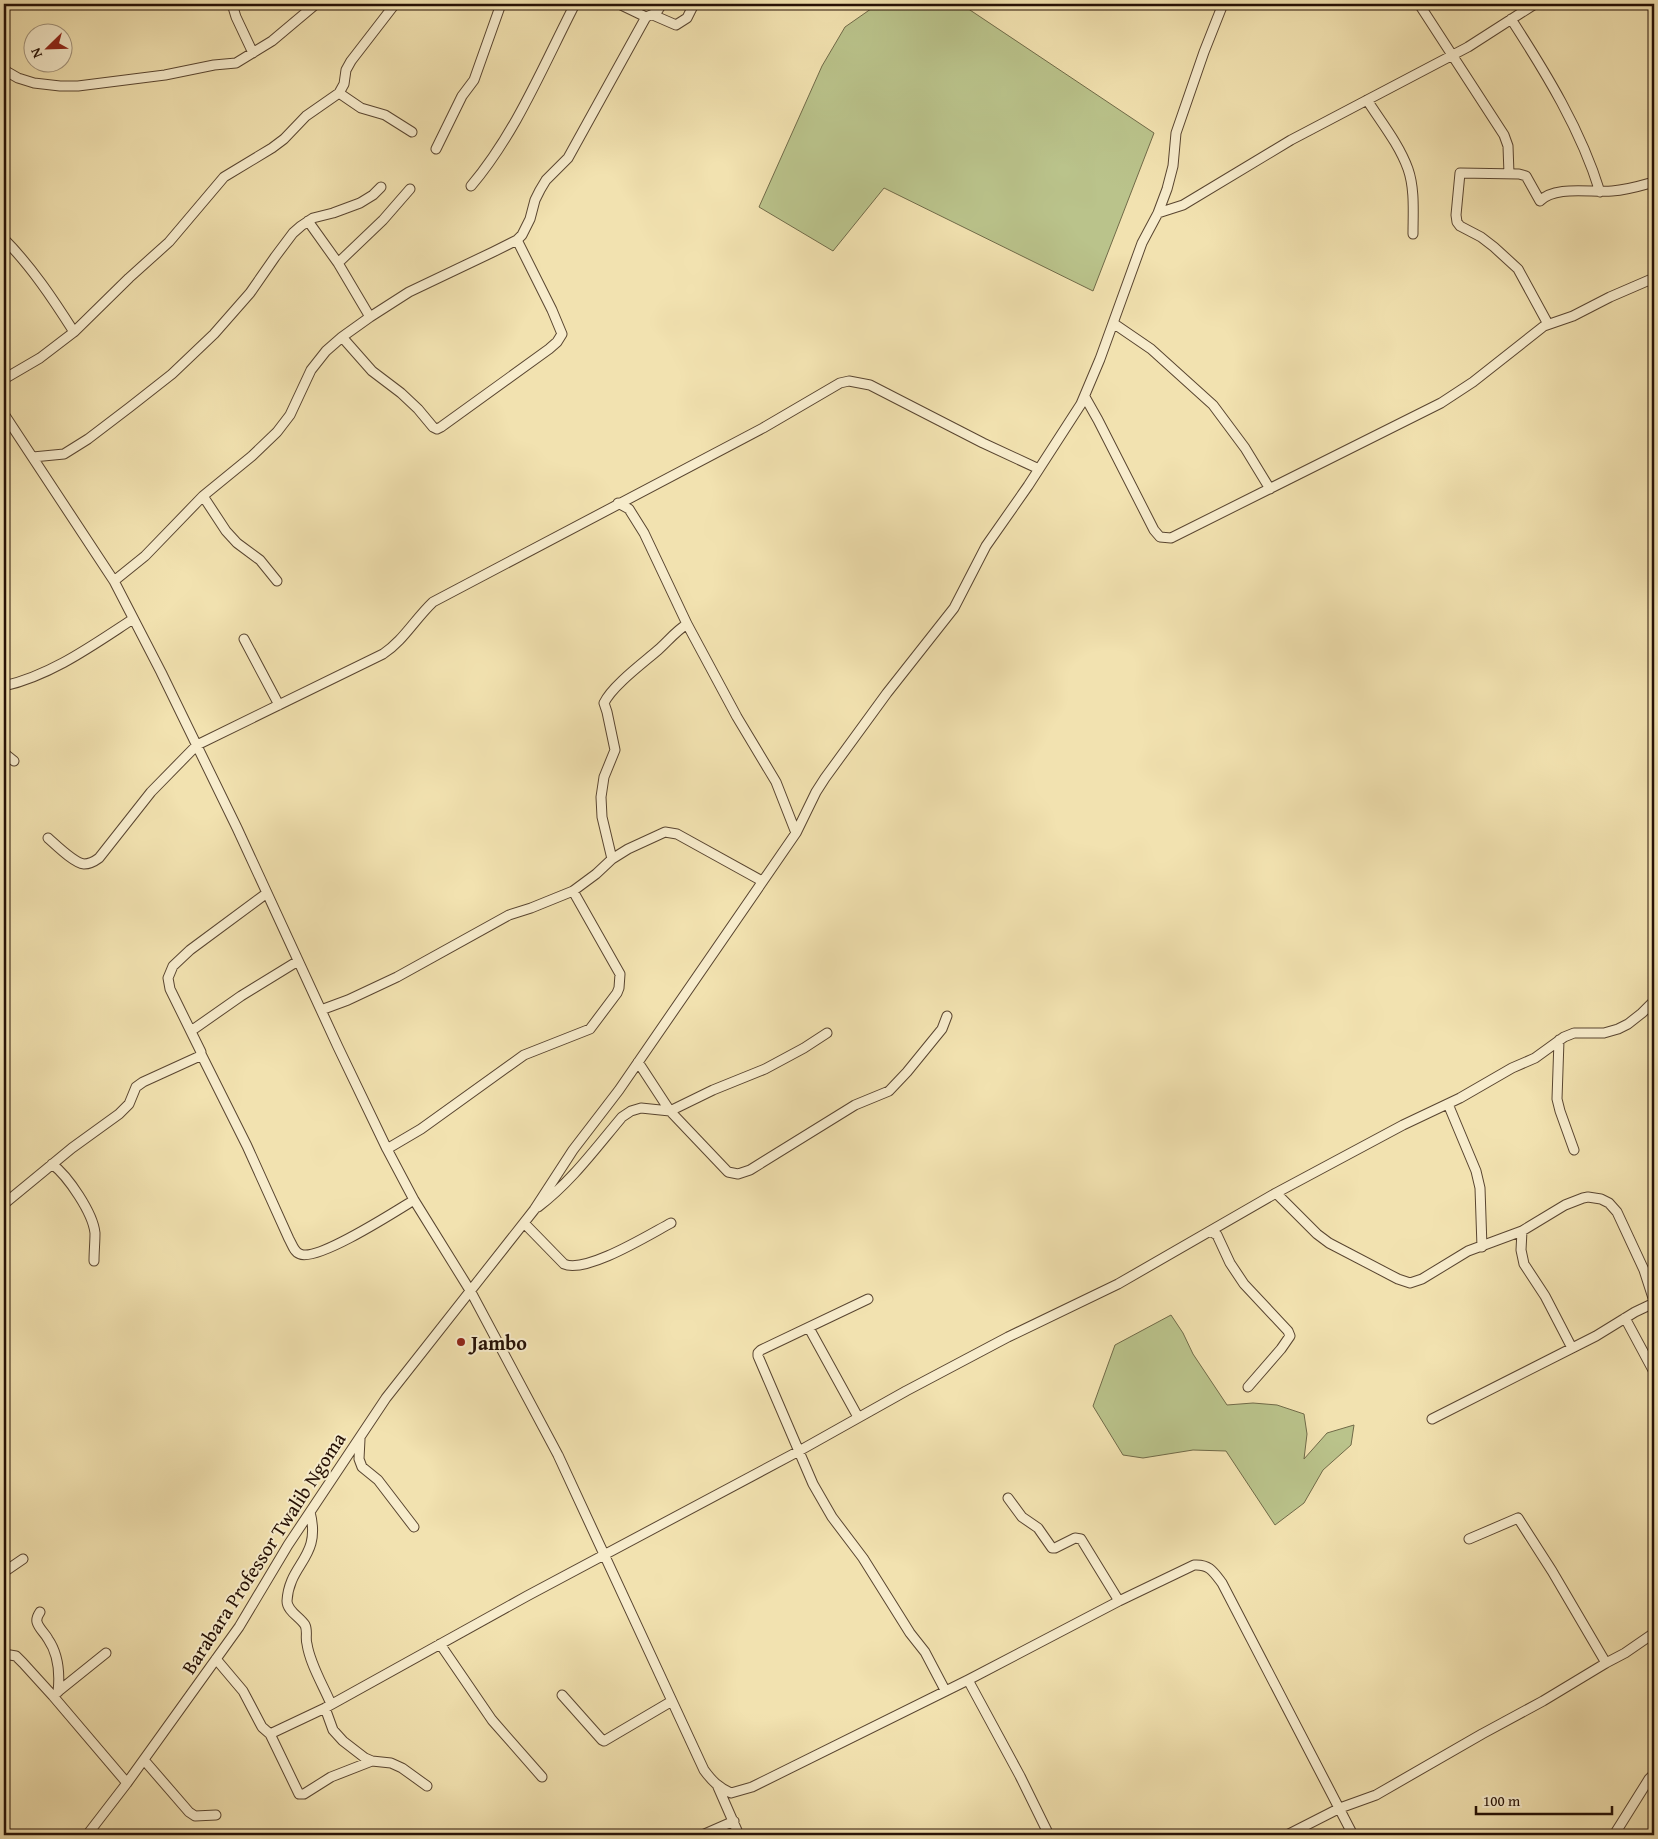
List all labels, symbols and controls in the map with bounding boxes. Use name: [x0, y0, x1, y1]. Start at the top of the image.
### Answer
north arrow: [22, 22, 72, 72]
text: N: [25, 44, 47, 61]
place label: Jambo: [468, 1328, 527, 1357]
marker: Jambo: [455, 1336, 467, 1348]
street label: Barabara Professor Twalib Ngoma: [174, 1426, 353, 1680]
scale bar: [1476, 1784, 1612, 1816]
text: 100 m: [1483, 1790, 1521, 1811]

